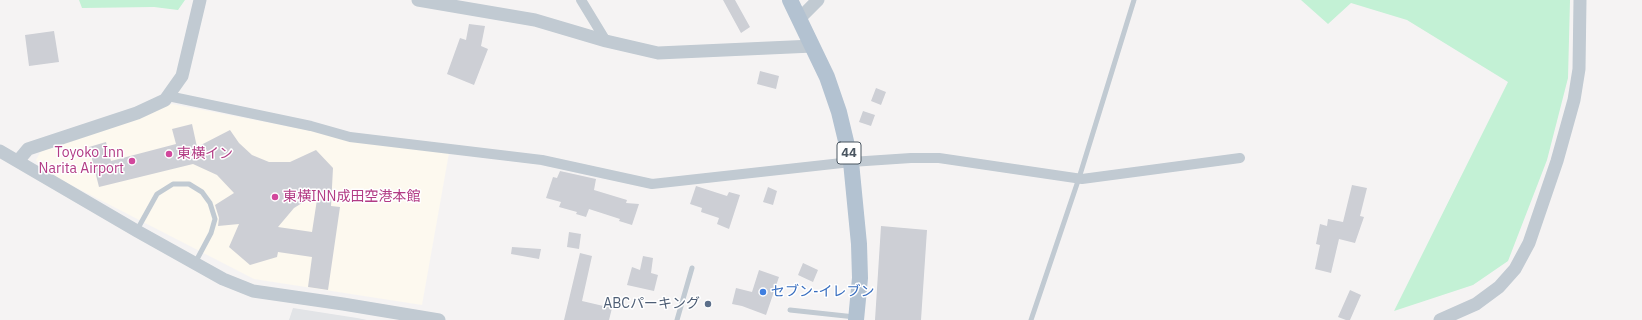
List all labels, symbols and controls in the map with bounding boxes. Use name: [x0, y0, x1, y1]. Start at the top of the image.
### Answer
road number: 44: [837, 142, 861, 164]
place label: Toyoko Inn Narita Airport: [39, 145, 124, 178]
place label: 東横イン: [177, 146, 233, 162]
marker: 東横イン: [164, 149, 174, 159]
marker: Toyoko Inn Narita Airport: [127, 156, 137, 166]
place label: 東横INN成田空港本館: [283, 189, 420, 205]
marker: 東横INN成田空港本館: [270, 192, 280, 202]
place label: セブン-イレブン: [771, 284, 875, 300]
marker: セブン-イレブン: [758, 287, 768, 297]
place label: ABCパーキング: [603, 296, 700, 312]
marker: ABCパーキング: [703, 299, 713, 309]

